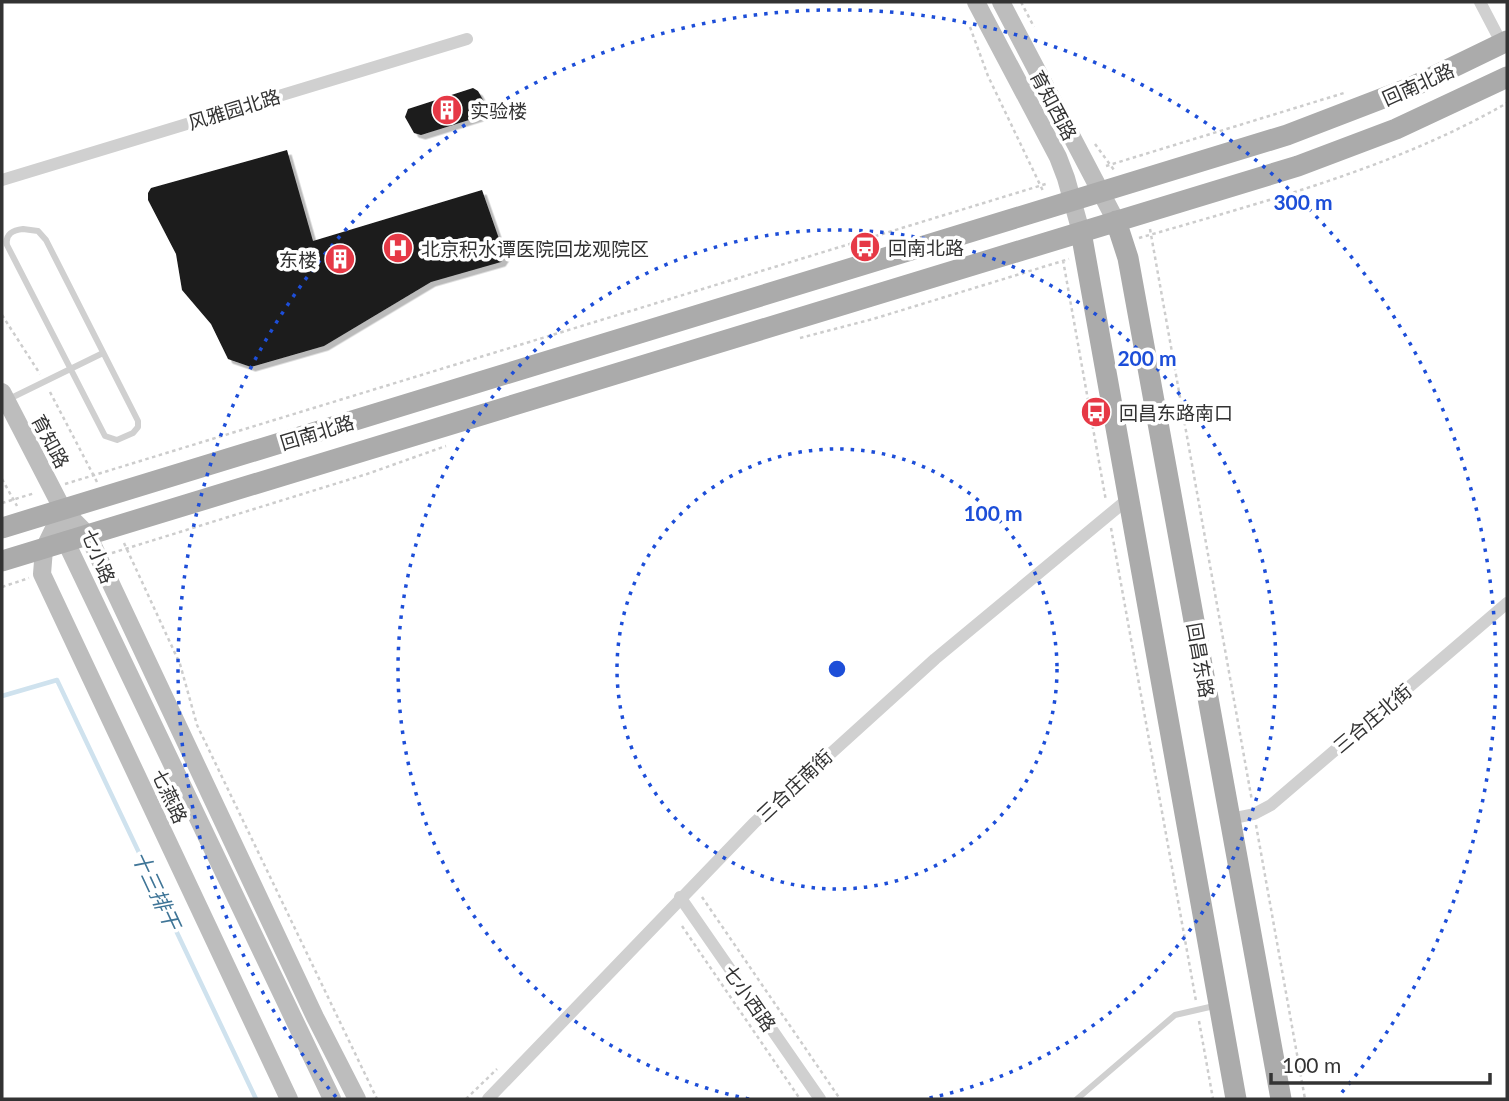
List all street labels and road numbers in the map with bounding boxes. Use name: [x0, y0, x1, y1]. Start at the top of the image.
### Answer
street label: 回南北路: [1379, 58, 1457, 110]
street label: 育知西路: [1026, 66, 1082, 144]
street label: 风雅园北路: [185, 84, 283, 134]
street label: 育知路: [27, 410, 75, 472]
street label: 回南北路: [277, 410, 357, 454]
street label: 七小路: [78, 525, 120, 587]
street label: 回昌东路: [1183, 621, 1219, 699]
street label: 三合庄北街: [1328, 679, 1416, 757]
street label: 三合庄南街: [751, 744, 837, 826]
street label: 七燕路: [148, 765, 192, 827]
street label: 七小西路: [719, 960, 781, 1036]

